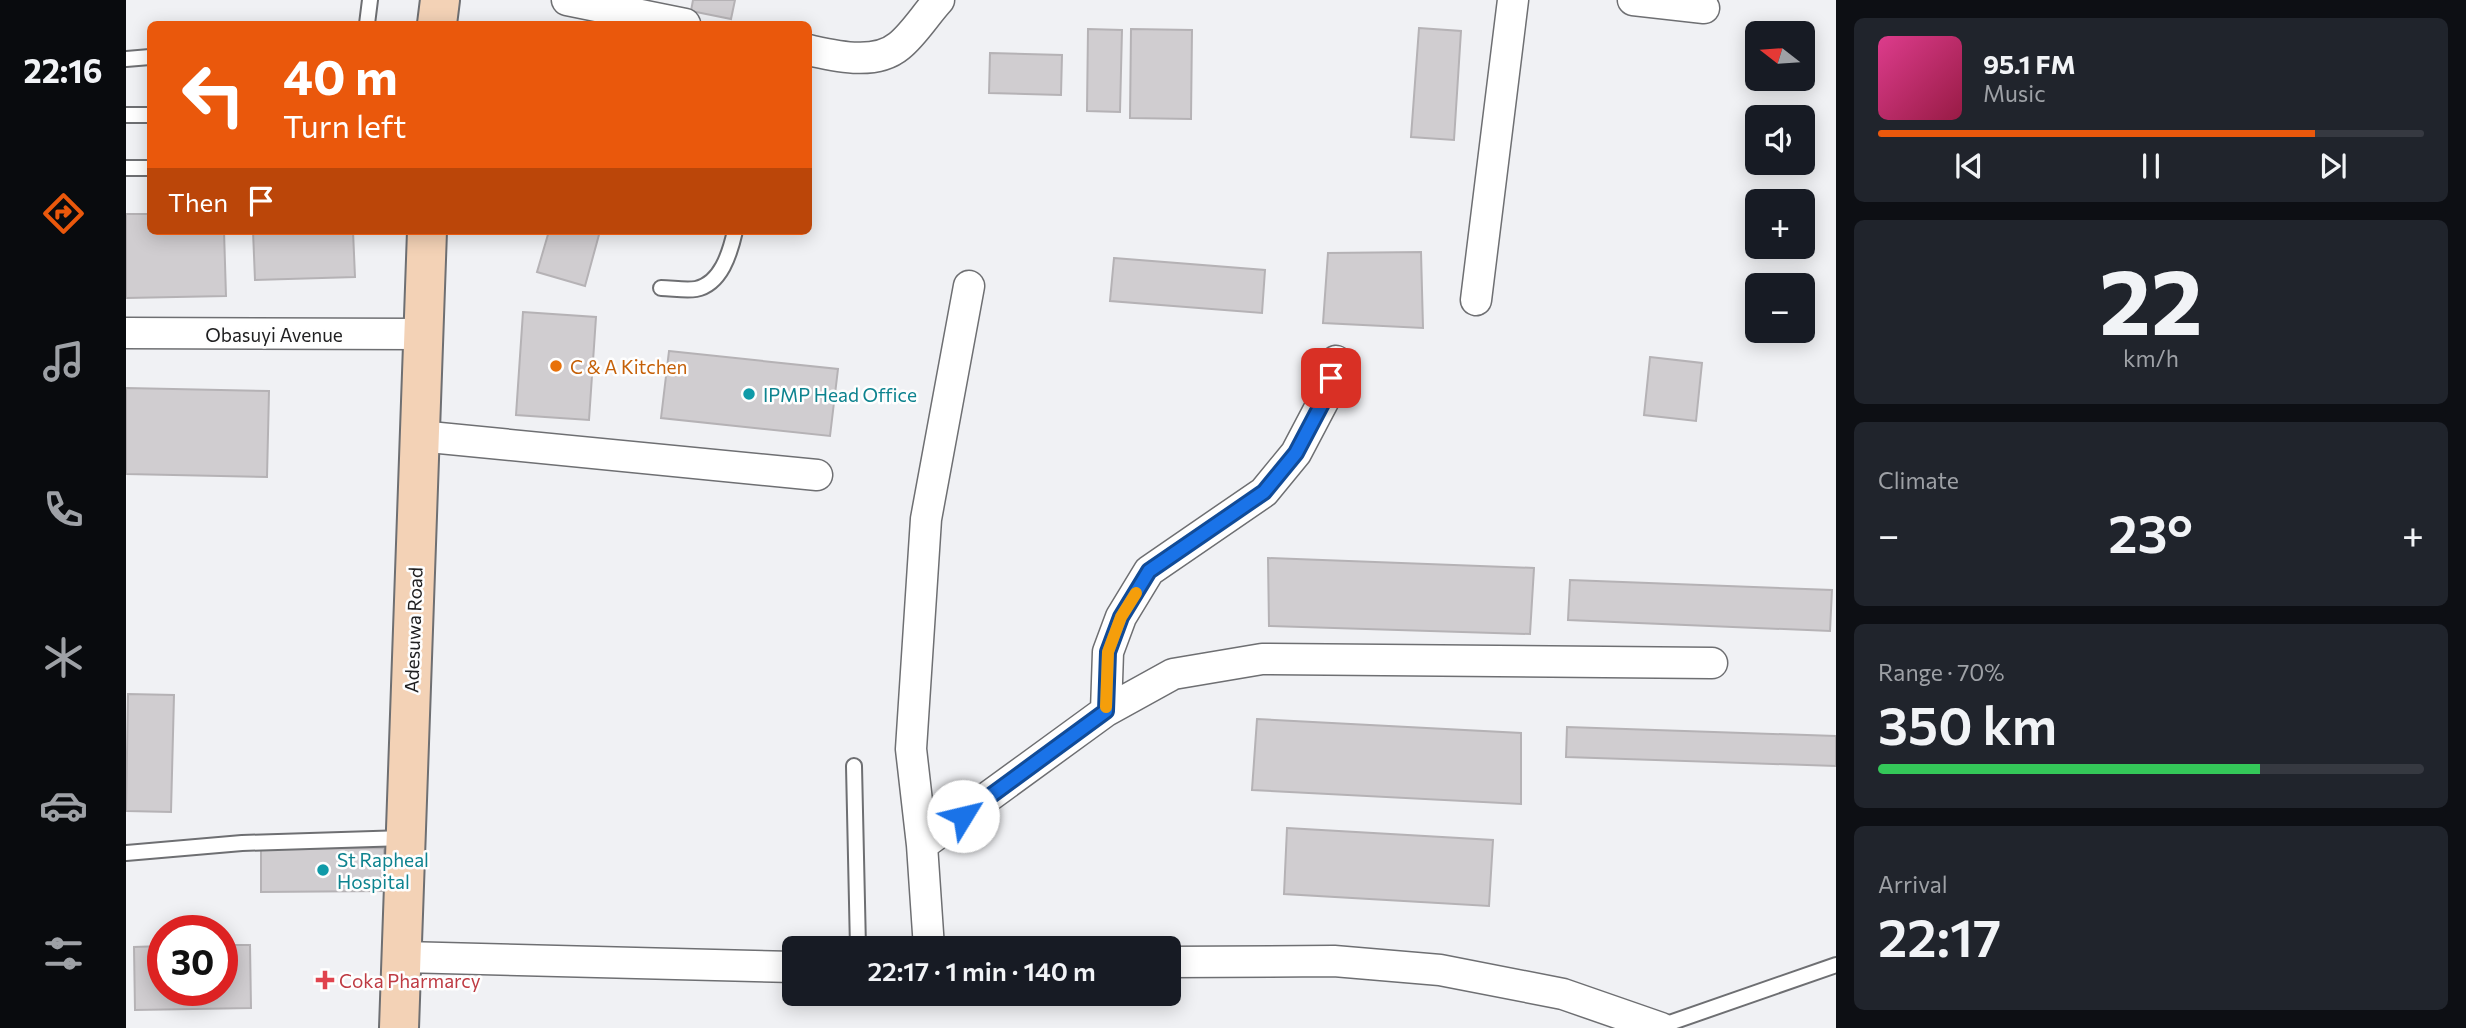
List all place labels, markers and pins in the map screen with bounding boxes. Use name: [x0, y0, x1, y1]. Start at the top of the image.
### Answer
pin: [1301, 348, 1361, 408]
place label: C & A Kitchen: [570, 355, 687, 378]
marker: C & A Kitchen: [548, 358, 564, 374]
place label: IPMP Head Office: [763, 383, 917, 406]
marker: IPMP Head Office: [741, 386, 757, 402]
place label: St Rapheal Hospital: [337, 848, 429, 893]
marker: St Rapheal Hospital: [315, 862, 331, 878]
place label: Coka Pharmarcy: [339, 969, 481, 992]
marker: Coka Pharmarcy: [317, 972, 333, 988]

